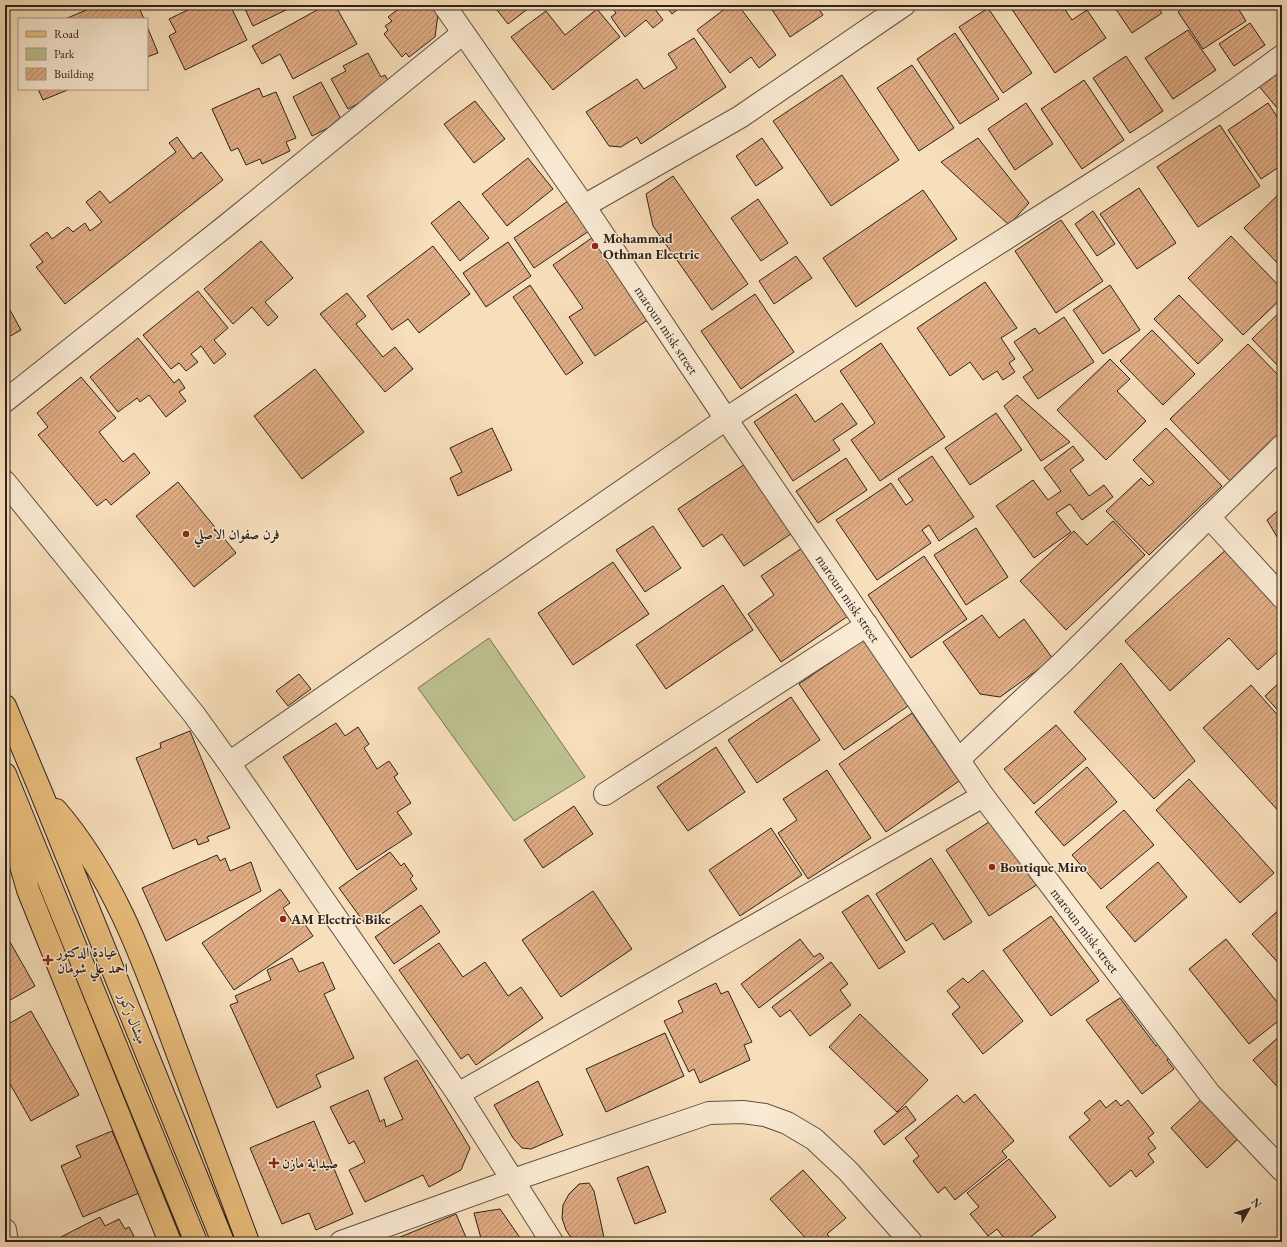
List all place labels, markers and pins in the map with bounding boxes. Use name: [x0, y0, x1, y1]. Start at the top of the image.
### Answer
place label: Mohammad Othman Electric: [603, 229, 700, 263]
marker: Mohammad Othman Electric: [590, 241, 600, 251]
place label: فرن صفوان الاصلي: [193, 525, 280, 548]
marker: فرن صفوان الاصلي: [181, 529, 191, 539]
place label: Boutique Miro: [1000, 858, 1087, 876]
marker: Boutique Miro: [987, 862, 997, 872]
place label: AM Electric Bike: [290, 910, 391, 928]
marker: AM Electric Bike: [278, 914, 288, 924]
place label: عيادة الدكتور احمد علي شومان: [55, 943, 128, 982]
marker: عيادة الدكتور احمد علي شومان: [42, 954, 54, 966]
place label: صيداية مازن: [282, 1154, 338, 1172]
marker: صيداية مازن: [269, 1158, 279, 1168]

